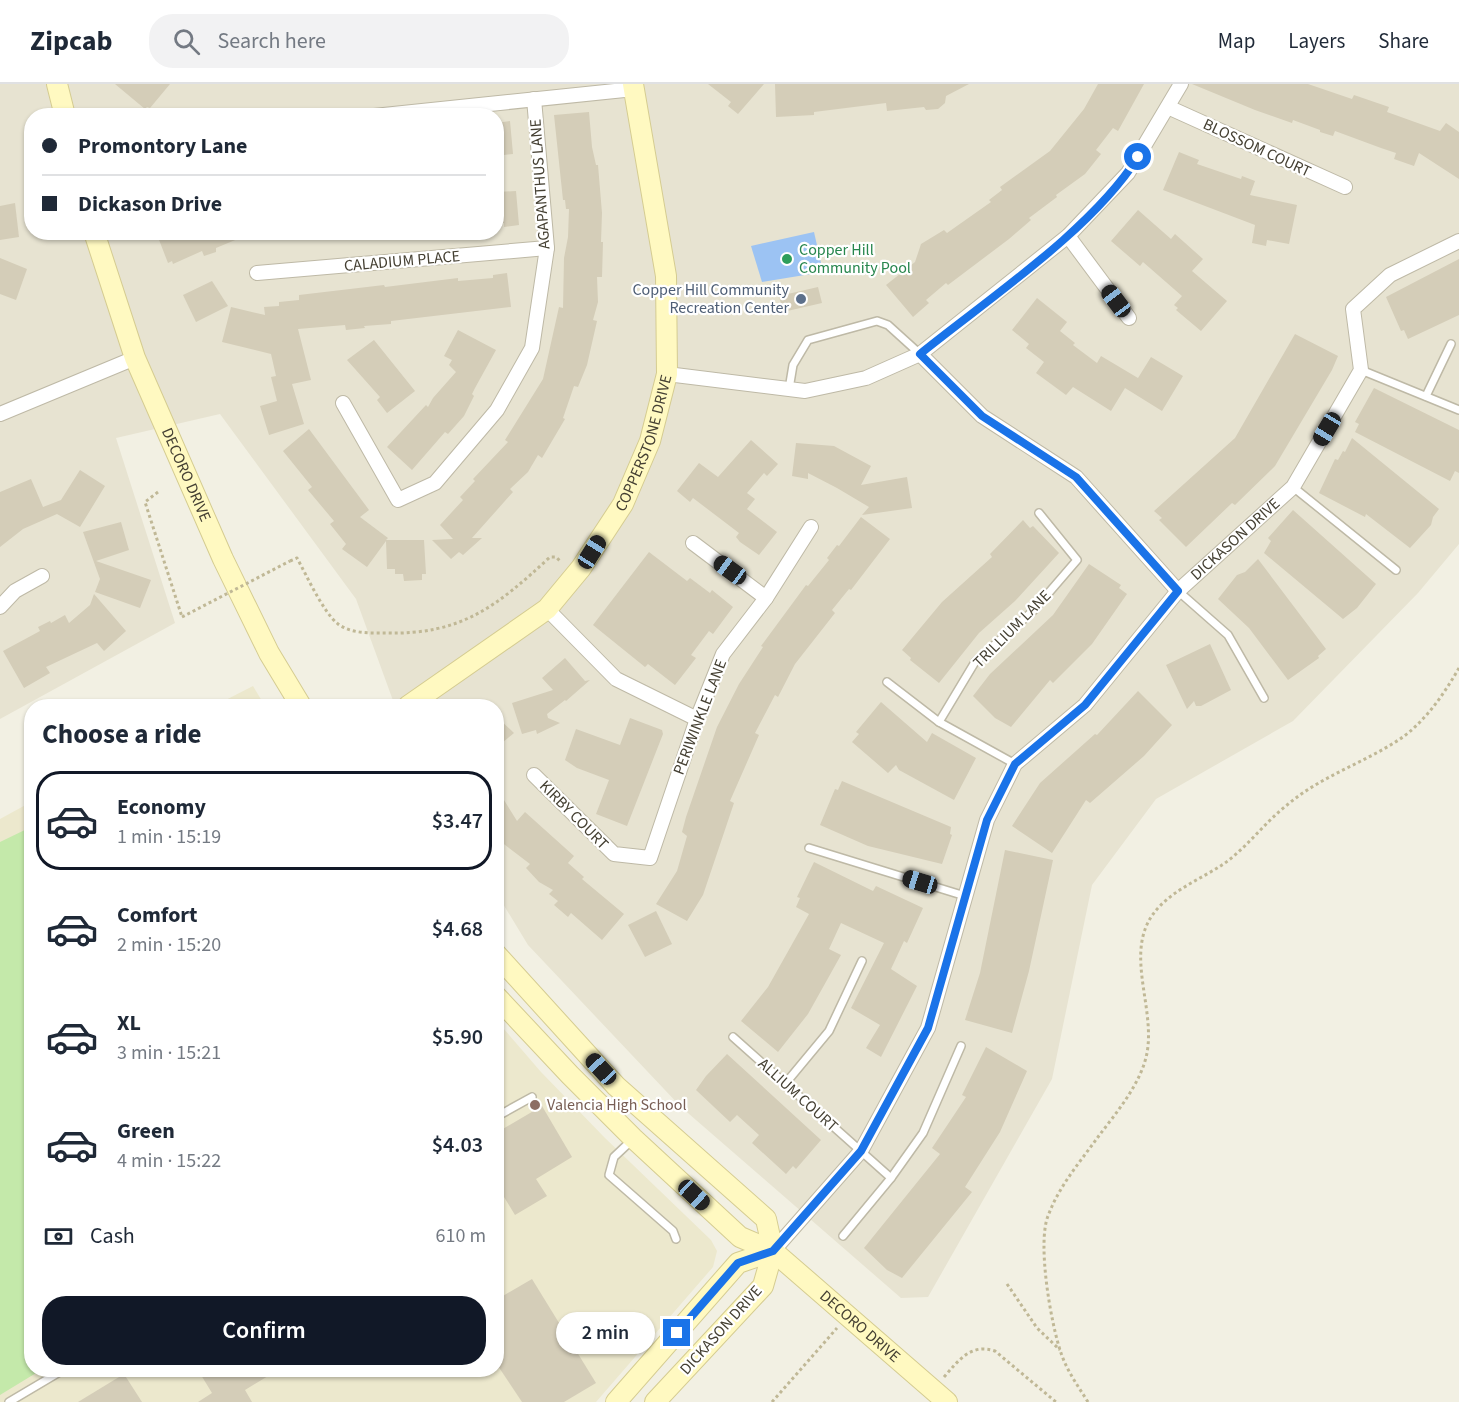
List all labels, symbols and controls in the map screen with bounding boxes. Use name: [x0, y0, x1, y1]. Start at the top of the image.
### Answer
search box: [149, 14, 569, 68]
text: Zipcab: [30, 21, 113, 61]
icon: search: [170, 25, 203, 58]
text: Search here: [218, 25, 326, 57]
text: Map: [1218, 26, 1255, 56]
text: Layers: [1288, 26, 1345, 56]
text: Share: [1378, 26, 1429, 56]
street label: BLOSSOM COURT: [1199, 113, 1315, 183]
street label: AGAPANTHUS LANE: [524, 118, 556, 250]
text: Promontory Lane: [78, 130, 247, 162]
route start: [1124, 143, 1151, 170]
text: Dickason Drive: [78, 188, 222, 220]
place label: Copper Hill Community Pool: [799, 239, 911, 279]
street label: CALADIUM PLACE: [343, 245, 461, 277]
marker: Copper Hill Community Pool: [780, 252, 794, 266]
place label: Copper Hill Community Recreation Center: [632, 279, 790, 319]
car: [1098, 281, 1134, 321]
marker: Copper Hill Community Recreation Center: [794, 292, 808, 306]
street label: COPPERSTONE DRIVE: [610, 372, 677, 516]
car: [1310, 409, 1344, 449]
street label: DECORO DRIVE: [156, 424, 216, 525]
street label: DICKASON DRIVE: [1186, 493, 1285, 585]
car: [575, 532, 609, 572]
car: [710, 552, 750, 588]
street label: TRILLIUM LANE: [968, 585, 1056, 673]
street label: PERIWINKLE LANE: [668, 656, 732, 778]
text: Choose a ride: [42, 715, 202, 754]
street label: KIRBY COURT: [535, 776, 614, 855]
text: Economy: [117, 791, 206, 823]
icon: car: [45, 794, 99, 848]
text: $3.47: [432, 805, 483, 837]
text: 1 min · 15:19: [117, 823, 221, 851]
car: [900, 868, 940, 896]
text: Comfort: [117, 899, 198, 931]
icon: car: [45, 902, 99, 956]
text: $4.68: [432, 913, 483, 945]
text: 2 min · 15:20: [117, 931, 221, 959]
text: XL: [117, 1007, 141, 1039]
icon: car: [45, 1010, 99, 1064]
text: $5.90: [432, 1021, 483, 1053]
text: 3 min · 15:21: [117, 1039, 221, 1067]
car: [582, 1050, 620, 1088]
street label: ALLIUM COURT: [753, 1053, 843, 1137]
place label: Valencia High School: [547, 1094, 687, 1116]
marker: Valencia High School: [528, 1098, 542, 1112]
text: Green: [117, 1115, 175, 1147]
icon: car: [45, 1118, 99, 1172]
text: $4.03: [432, 1129, 483, 1161]
text: 4 min · 15:22: [117, 1147, 221, 1175]
car: [675, 1176, 713, 1214]
icon: cash: [42, 1220, 75, 1253]
text: Cash: [90, 1220, 135, 1252]
text: 610 m: [436, 1222, 486, 1250]
street label: DICKASON DRIVE: [675, 1280, 767, 1380]
street label: DECORO DRIVE: [815, 1285, 905, 1368]
button: Confirm: [42, 1296, 486, 1365]
callout: 2 min: [557, 1312, 656, 1354]
text: 2 min: [582, 1319, 629, 1347]
route end: [663, 1319, 690, 1346]

